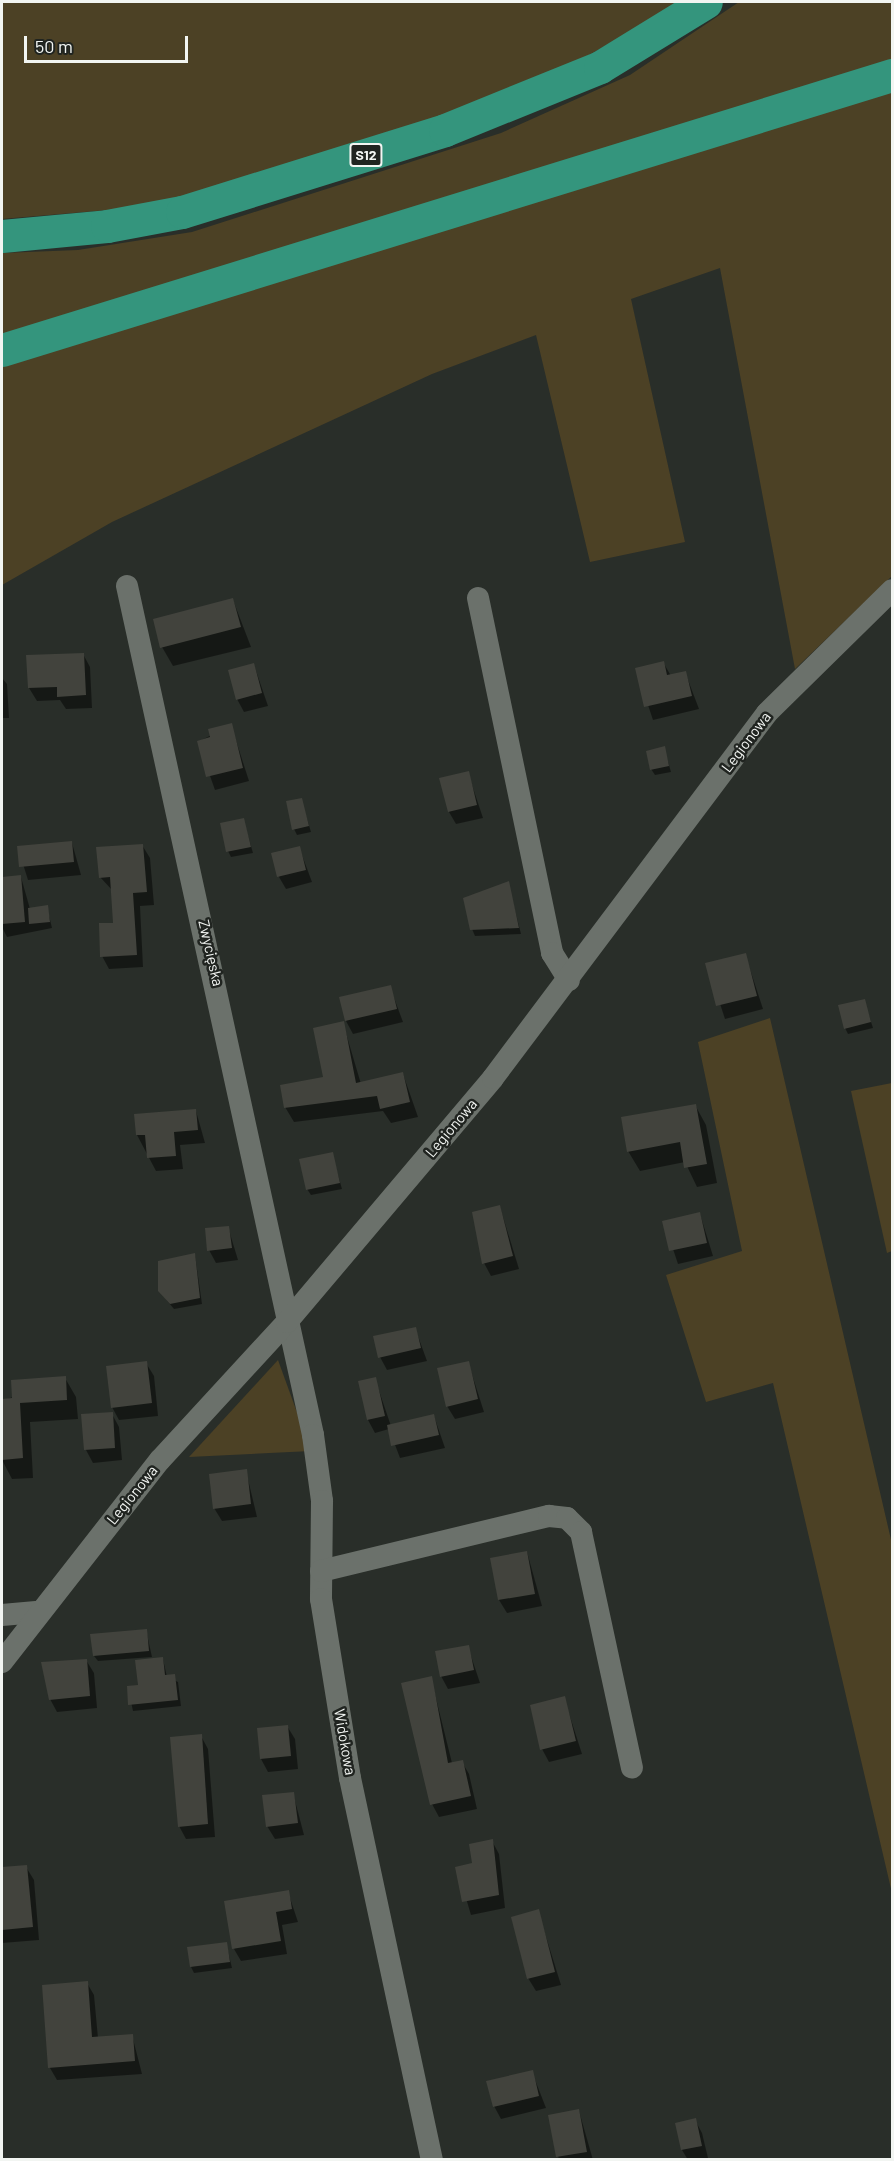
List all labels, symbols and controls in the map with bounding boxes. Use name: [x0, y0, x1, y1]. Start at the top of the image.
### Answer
scale bar: [27, 24, 190, 62]
text: 50 m: [35, 35, 73, 57]
road number: S12: [348, 144, 384, 166]
street label: Legionowa: [718, 708, 774, 776]
street label: Zwycięska: [195, 918, 227, 988]
street label: Legionowa: [421, 1095, 481, 1161]
street label: Legionowa: [103, 1462, 161, 1528]
street label: Widokowa: [330, 1708, 360, 1776]

